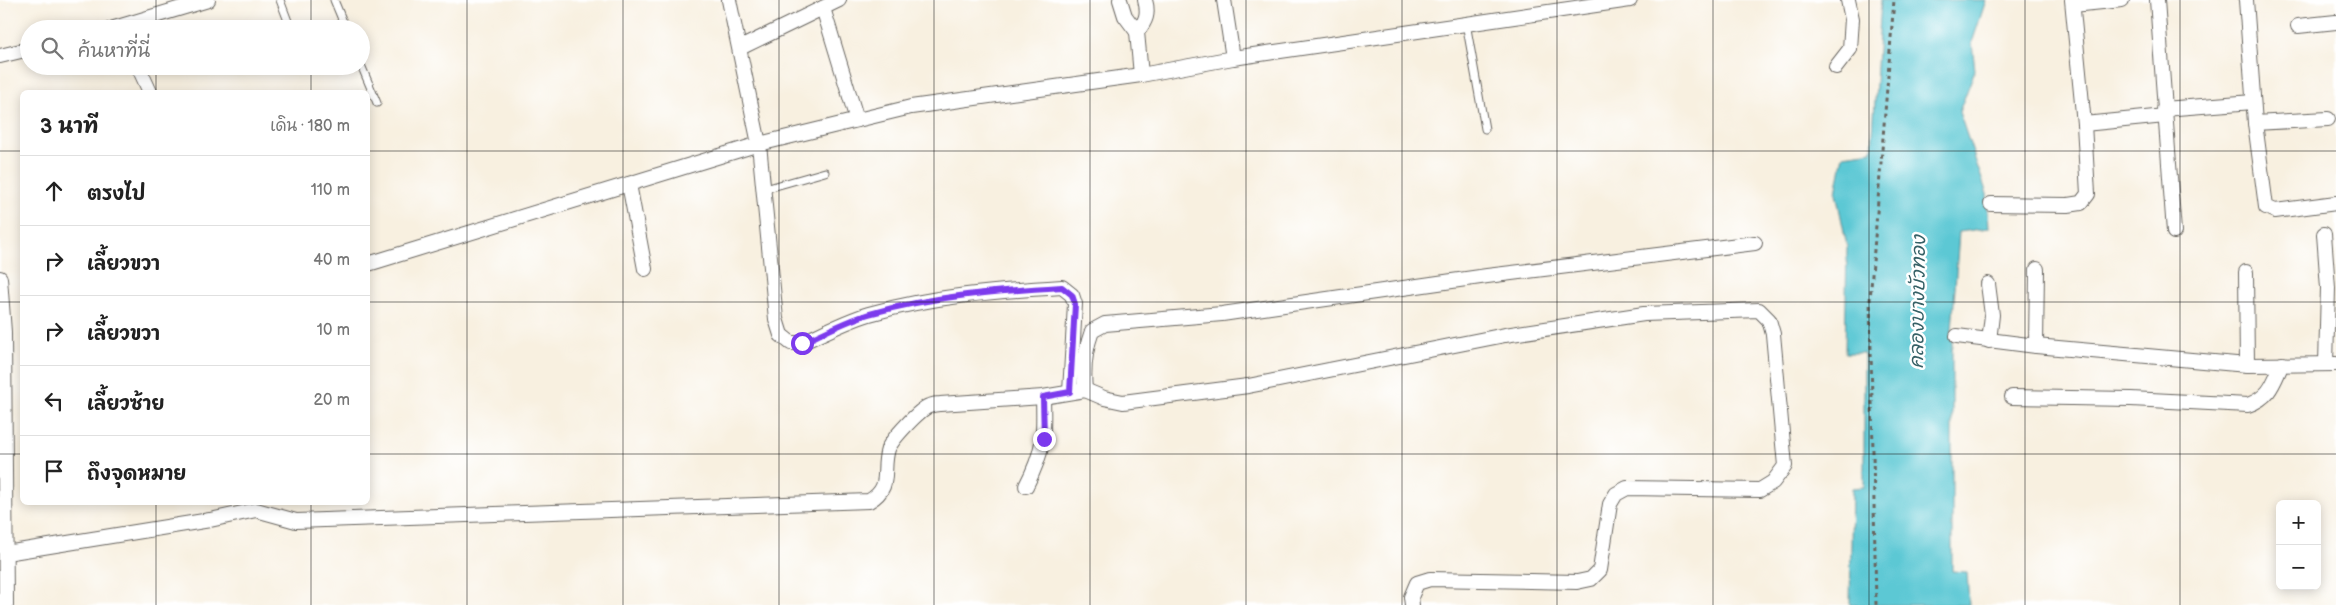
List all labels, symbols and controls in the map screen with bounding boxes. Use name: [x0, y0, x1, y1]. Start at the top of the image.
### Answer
search box: [20, 20, 370, 75]
icon: search: [38, 34, 66, 62]
text: ค้นหาที่นี่: [78, 40, 150, 63]
text: 3 นาที: [40, 114, 98, 139]
text: เดิน · 180 m: [270, 117, 350, 136]
icon: ahead: [40, 177, 68, 205]
text: 110 m: [311, 181, 350, 200]
text: ตรงไป: [87, 183, 145, 206]
water label: คลองบางบัวทอง: [1906, 233, 1931, 369]
icon: right: [40, 247, 68, 275]
text: 40 m: [313, 251, 350, 270]
text: เลี้ยวขวา: [87, 253, 160, 276]
icon: right: [40, 317, 68, 345]
text: 10 m: [317, 321, 350, 340]
text: เลี้ยวขวา: [87, 323, 160, 346]
route start: [791, 332, 814, 355]
icon: left: [40, 387, 68, 415]
text: 20 m: [314, 391, 350, 410]
text: เลี้ยวซ้าย: [87, 393, 164, 416]
route end: [1033, 428, 1056, 451]
icon: arrive: [40, 457, 68, 485]
text: ถึงจุดหมาย: [87, 463, 186, 486]
map controls: [2276, 500, 2321, 590]
button: +: [2276, 500, 2321, 545]
button: −: [2276, 545, 2321, 590]

